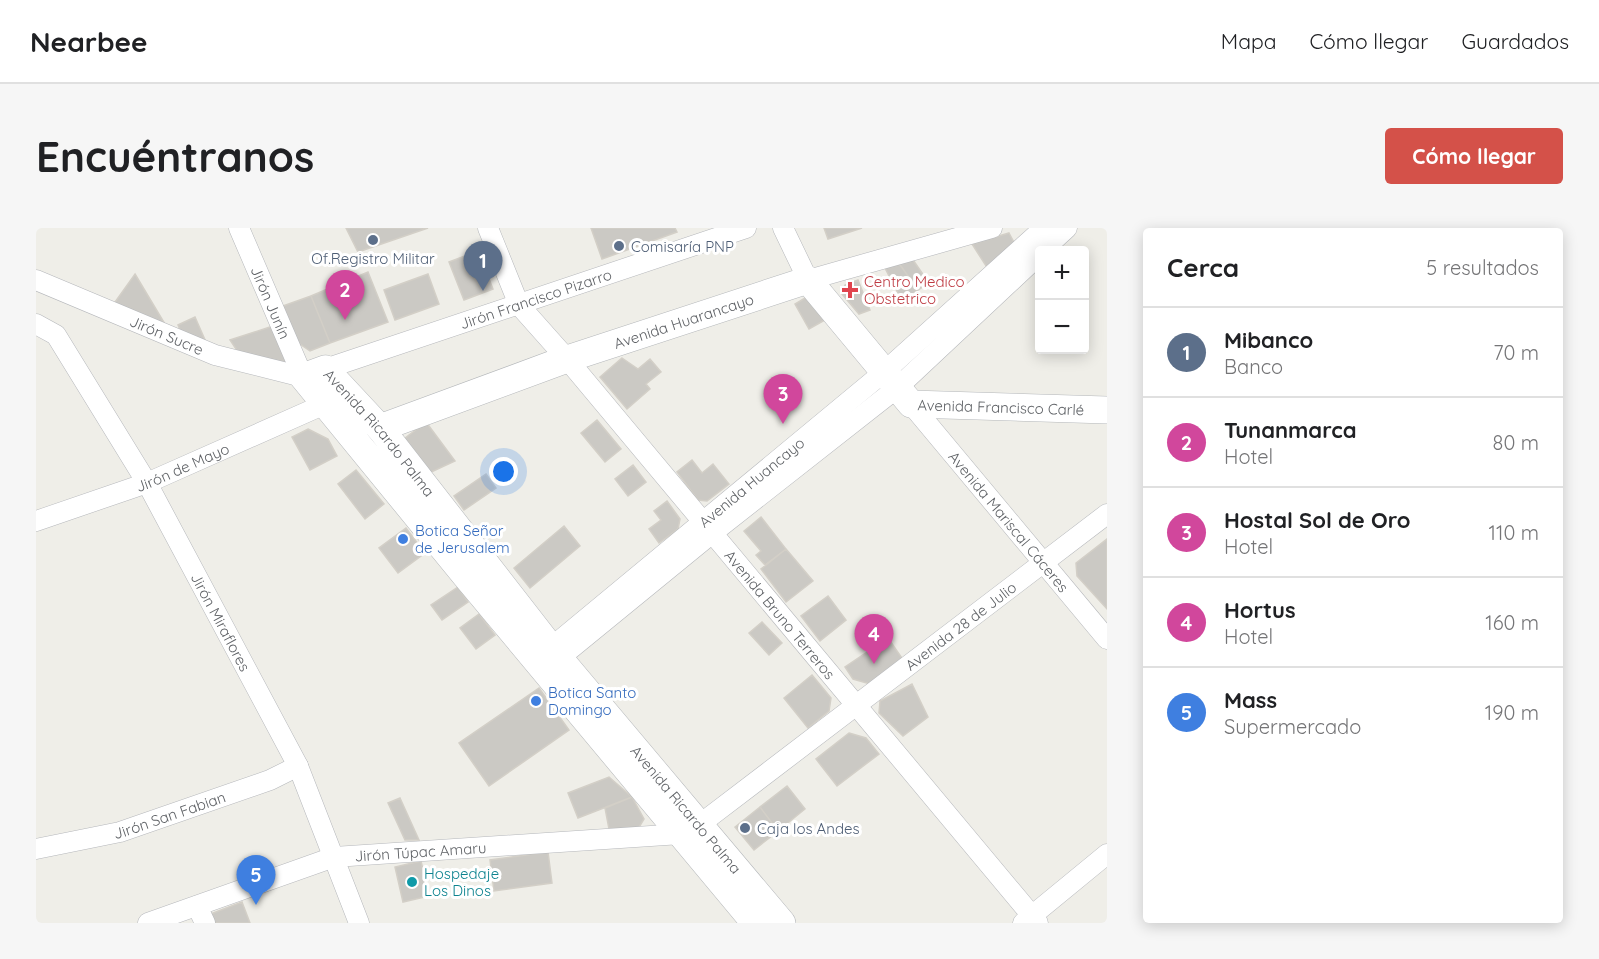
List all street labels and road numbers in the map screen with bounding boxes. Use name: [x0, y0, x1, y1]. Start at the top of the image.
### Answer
street label: Jirón Junín: [247, 263, 295, 342]
street label: Jirón Francisco Pizarro: [457, 264, 614, 333]
street label: Avenida Huarancayo: [611, 289, 756, 353]
street label: Jirón Sucre: [127, 311, 207, 359]
street label: Avenida Ricardo Palma: [320, 365, 439, 500]
street label: Avenida Francisco Carlé: [917, 395, 1085, 419]
street label: Avenida Huancayo: [695, 433, 808, 531]
street label: Jirón de Mayo: [133, 438, 232, 496]
street label: Avenida Mariscal Cáceres: [945, 447, 1073, 596]
street label: Avenida Bruno Terreros: [721, 546, 840, 683]
street label: Jirón Miraflores: [187, 569, 255, 674]
street label: Avenida 28 de Julio: [901, 577, 1020, 674]
street label: Avenida Ricardo Palma: [627, 741, 746, 877]
street label: Jirón San Fabian: [112, 787, 228, 843]
street label: Jirón Túpac Amaru: [354, 837, 487, 865]

